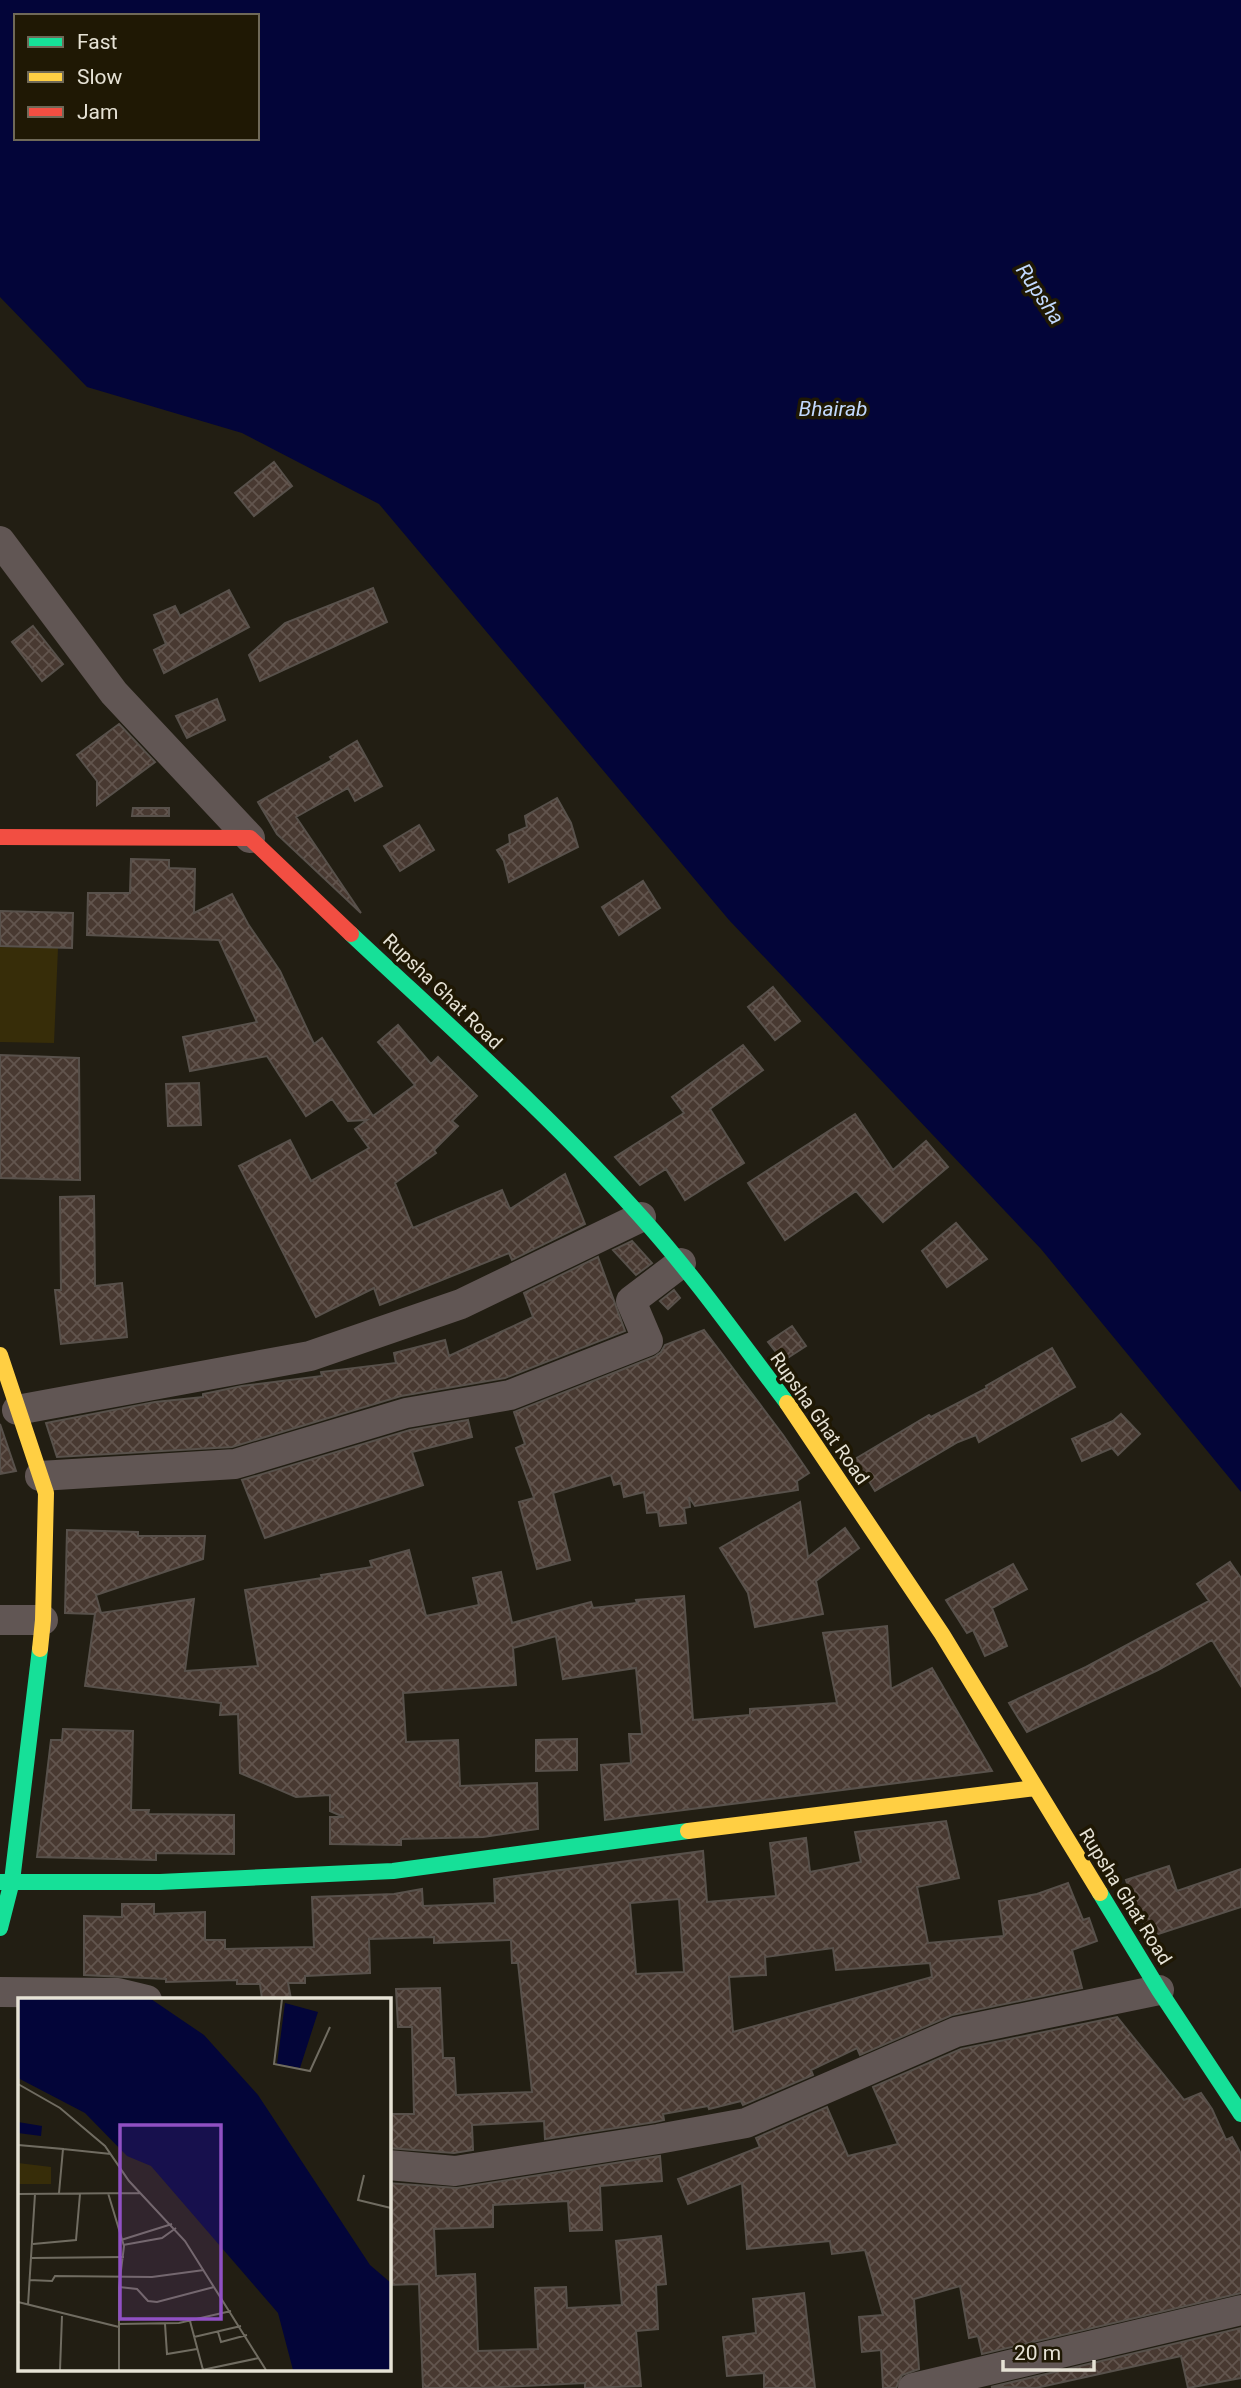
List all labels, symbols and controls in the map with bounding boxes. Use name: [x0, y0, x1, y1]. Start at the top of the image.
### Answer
legend: [14, 14, 259, 140]
text: Fast: [77, 30, 118, 54]
text: Slow: [77, 65, 123, 89]
text: Jam: [77, 100, 118, 124]
water label: Rupsha: [1011, 259, 1069, 329]
water label: Bhairab: [799, 397, 867, 421]
street label: Rupsha Ghat Road: [378, 929, 507, 1054]
street label: Rupsha Ghat Road: [765, 1348, 874, 1489]
street label: Rupsha Ghat Road: [1074, 1824, 1177, 1969]
inset map: [18, 1998, 390, 2370]
scale bar: [1003, 2328, 1094, 2372]
text: 20 m: [1014, 2341, 1061, 2365]

